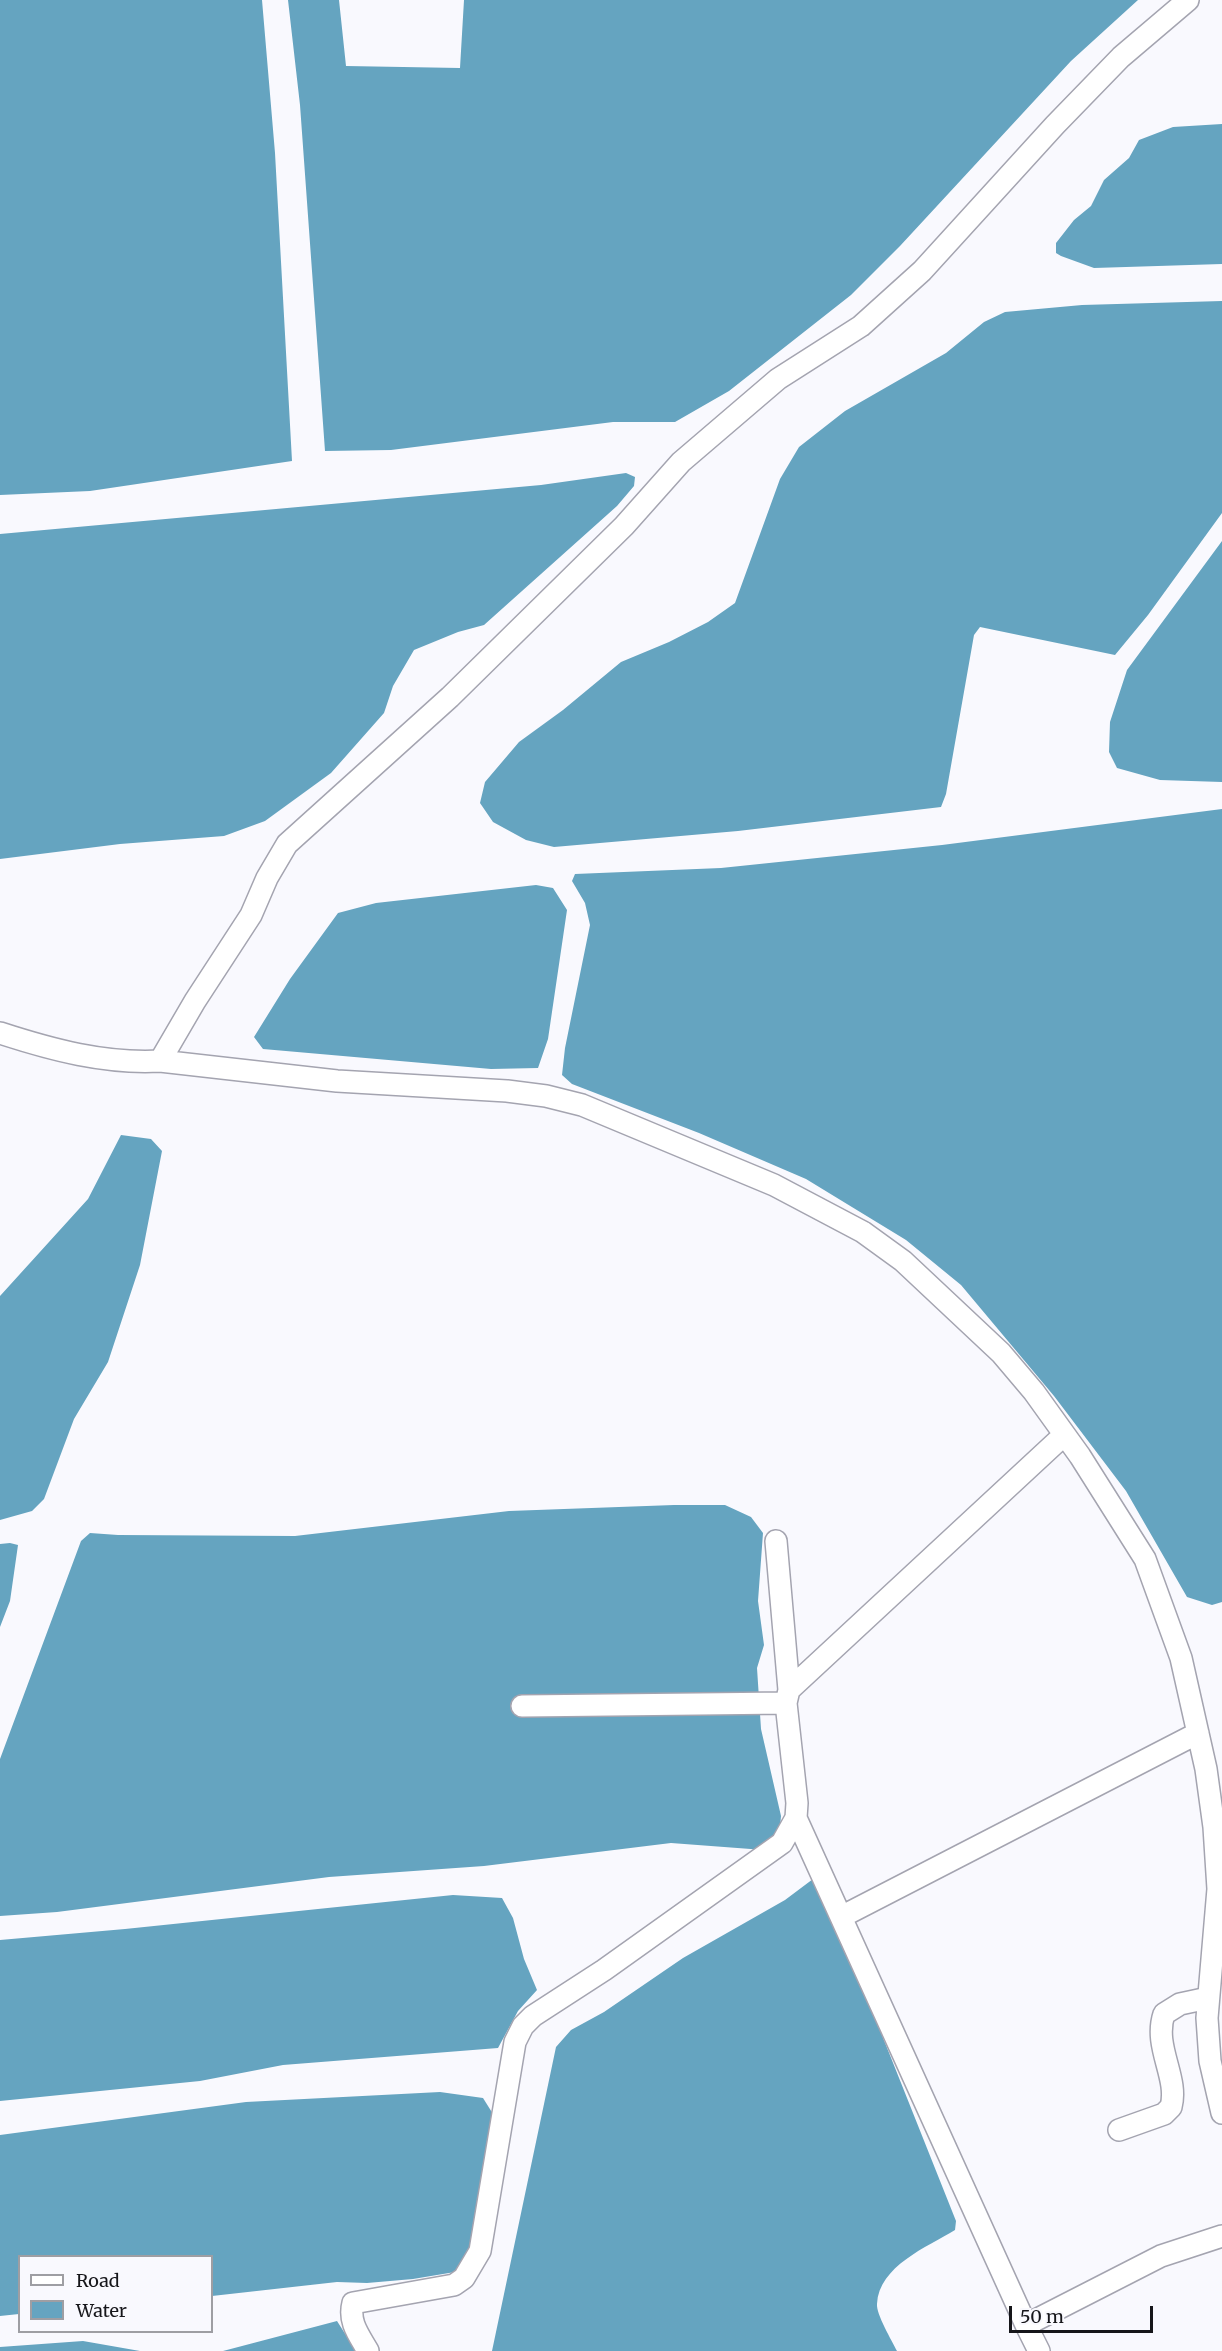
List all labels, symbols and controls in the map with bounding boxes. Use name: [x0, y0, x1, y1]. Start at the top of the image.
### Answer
legend: [18, 2255, 213, 2333]
text: Road: [76, 2269, 120, 2292]
scale bar: [1012, 2294, 1156, 2332]
text: Water: [76, 2299, 127, 2322]
text: 50 m: [1020, 2305, 1064, 2328]

